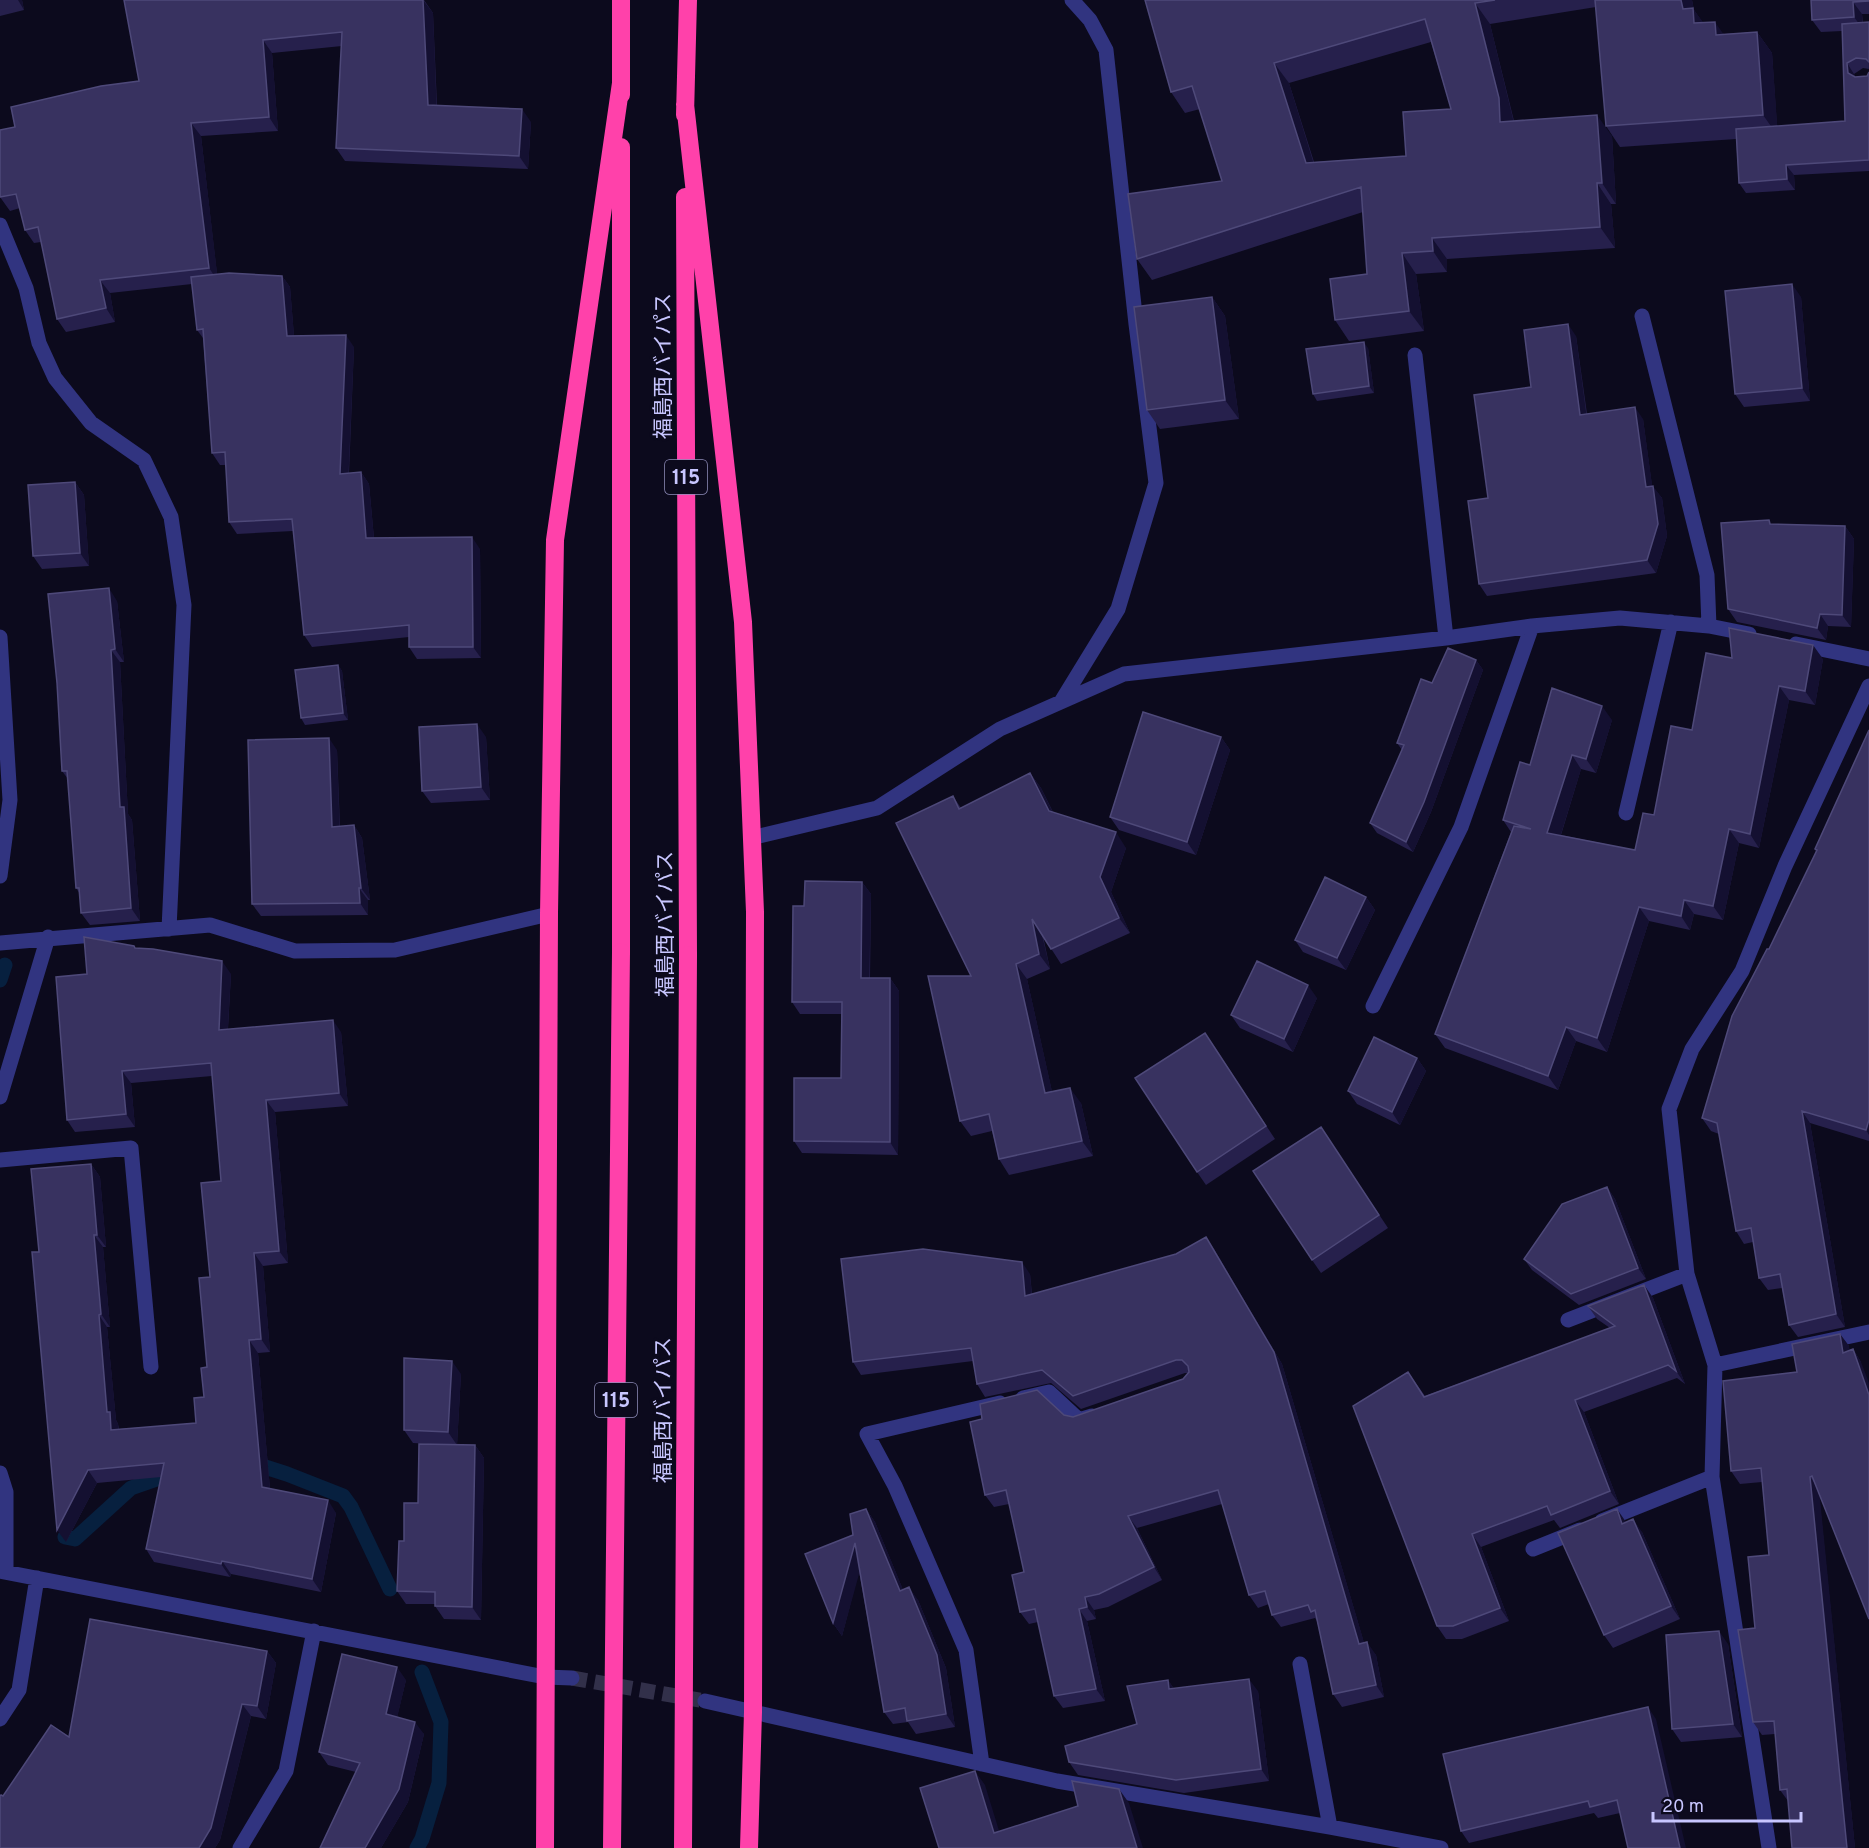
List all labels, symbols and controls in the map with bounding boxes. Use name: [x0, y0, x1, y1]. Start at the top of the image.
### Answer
street label: 福島西バイパス: [651, 293, 678, 439]
road number: 115: [665, 460, 707, 494]
street label: 福島西バイパス: [653, 851, 680, 997]
street label: 福島西バイパス: [651, 1337, 678, 1483]
road number: 115: [595, 1383, 637, 1417]
scale bar: [1653, 1785, 1802, 1823]
text: 20 m: [1662, 1796, 1704, 1819]

